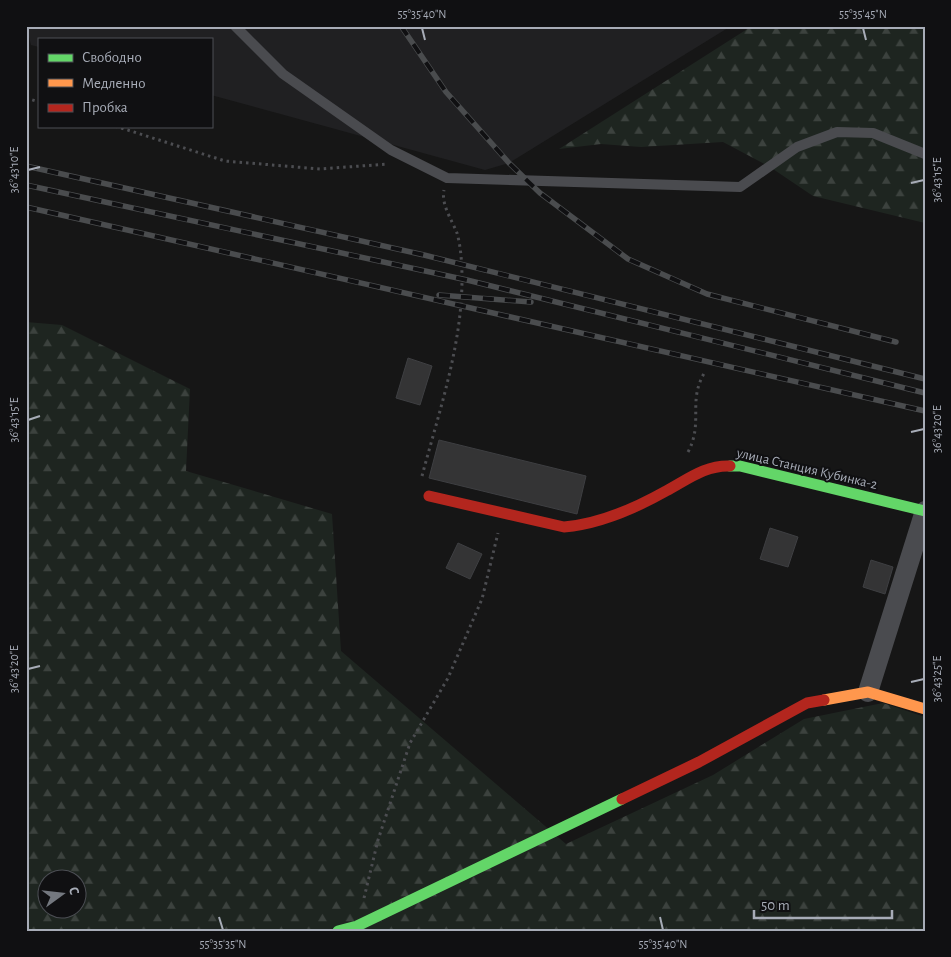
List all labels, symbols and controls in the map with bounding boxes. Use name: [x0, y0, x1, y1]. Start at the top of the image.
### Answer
text: 55°35'40"N: [397, 8, 447, 20]
text: 55°35'45"N: [839, 8, 887, 20]
legend: [38, 38, 212, 128]
text: Свободно: [82, 50, 142, 65]
text: Медленно: [82, 76, 146, 91]
text: Пробка: [82, 100, 128, 115]
text: 36°43'10"E: [8, 147, 20, 193]
text: 36°43'15"E: [931, 157, 943, 203]
text: 36°43'15"E: [8, 397, 20, 443]
text: 36°43'20"E: [931, 405, 943, 453]
street label: улица Станция Кубинка-2: [734, 446, 879, 492]
text: 36°43'20"E: [8, 645, 20, 693]
text: 36°43'25"E: [931, 656, 943, 702]
north arrow: [38, 870, 88, 920]
text: С: [66, 885, 81, 897]
scale bar: [754, 887, 891, 919]
text: 50 m: [761, 898, 790, 913]
text: 55°35'35"N: [199, 938, 247, 950]
text: 55°35'40"N: [638, 938, 688, 950]

